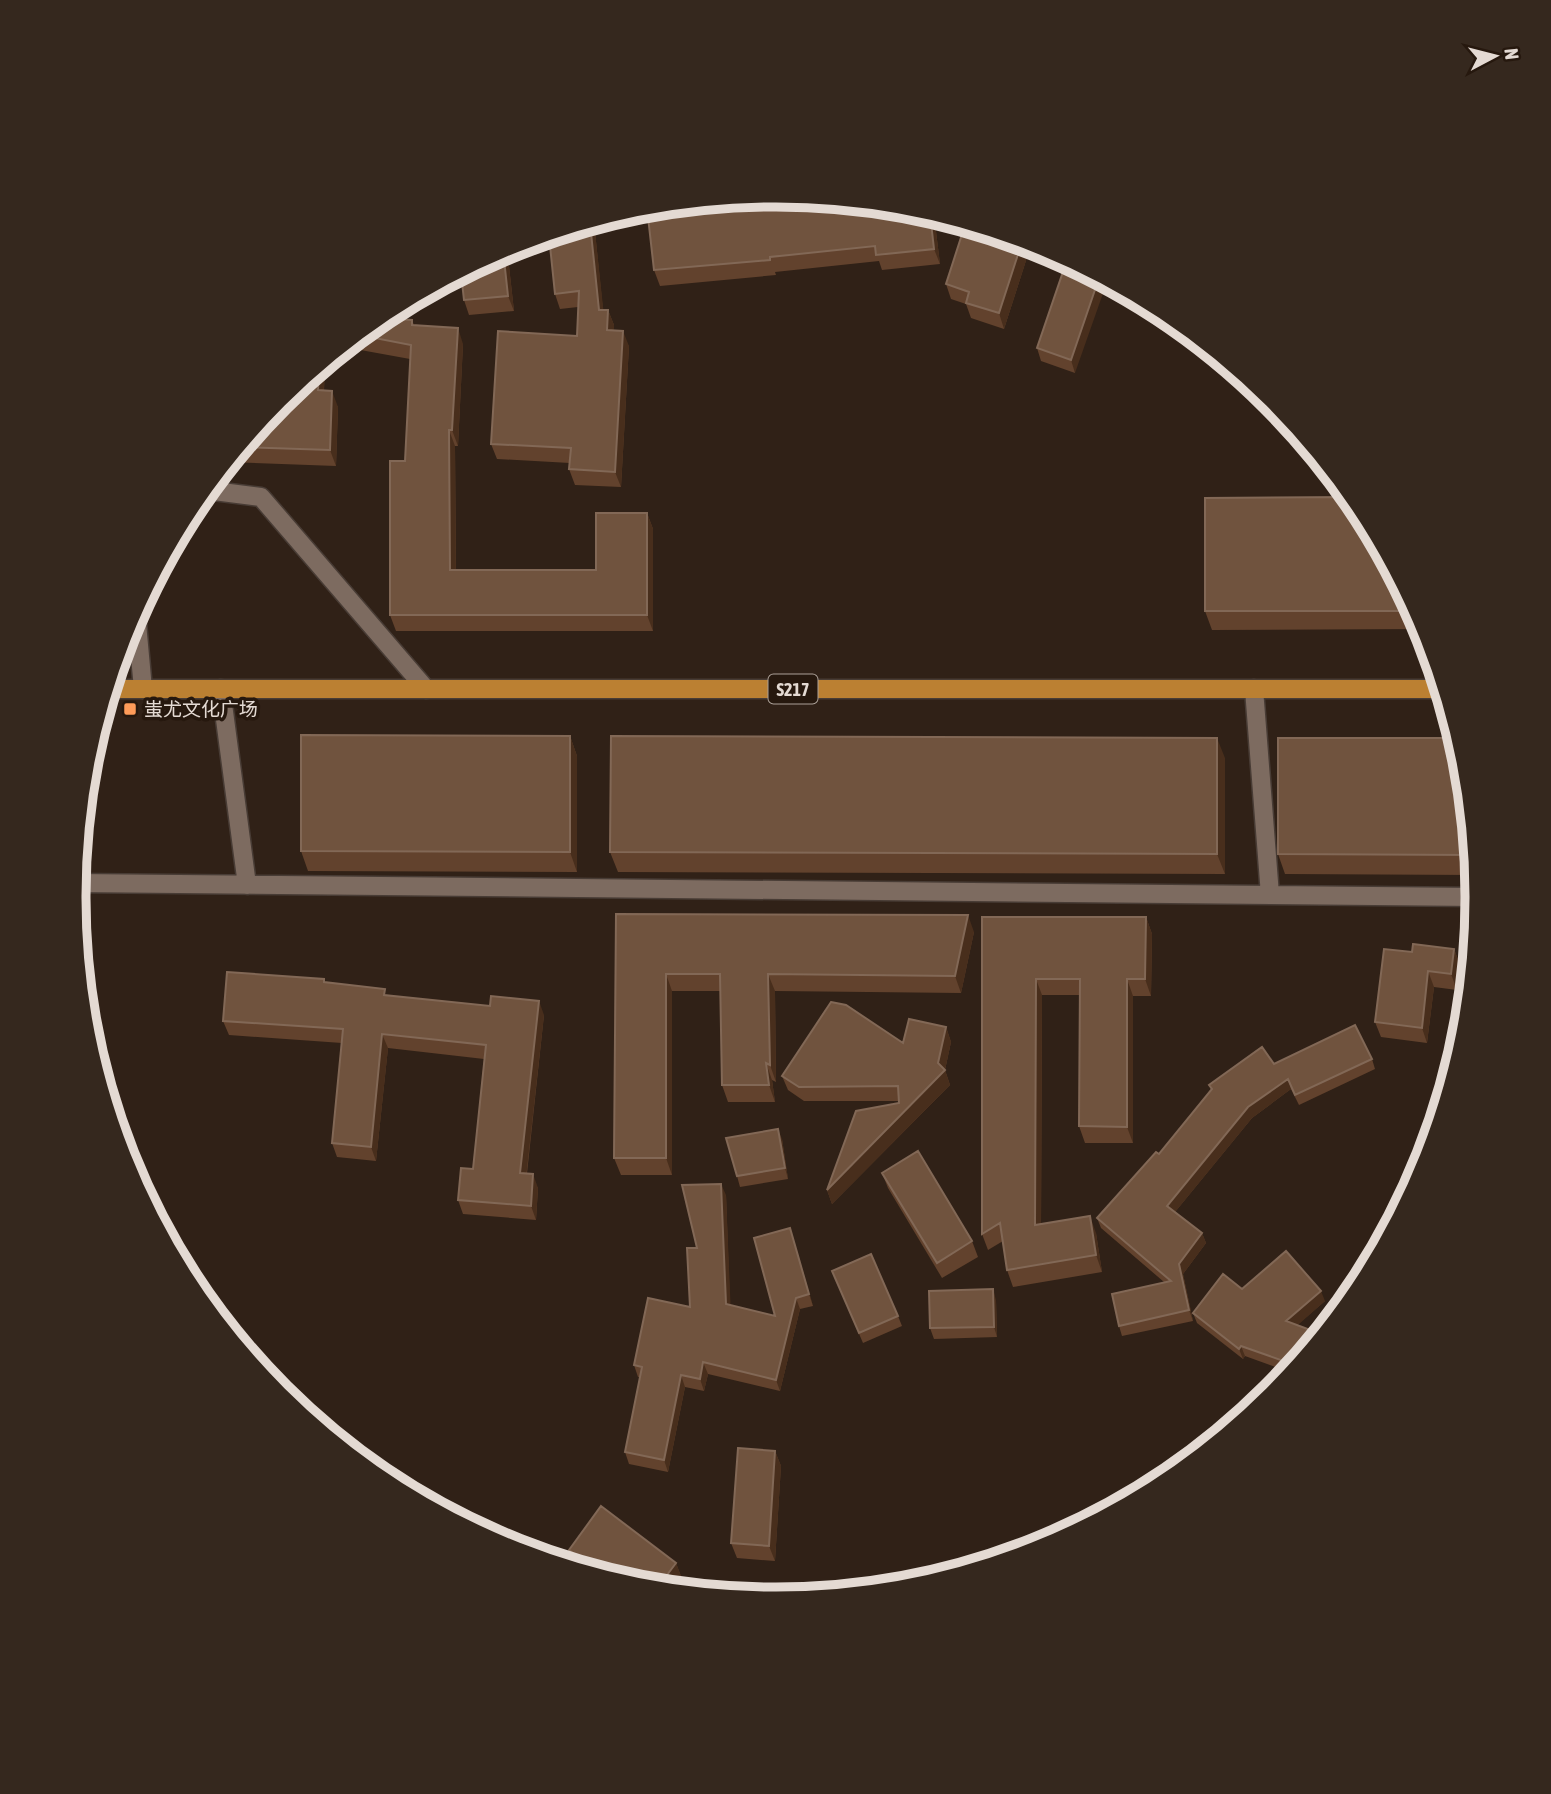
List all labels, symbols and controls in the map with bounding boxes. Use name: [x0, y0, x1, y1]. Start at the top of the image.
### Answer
north arrow: [1460, 21, 1530, 91]
text: N: [1500, 47, 1523, 61]
road number: S217: [768, 674, 818, 704]
place label: 蚩尤文化广场: [144, 698, 258, 720]
marker: 蚩尤文化广场: [122, 701, 138, 717]

